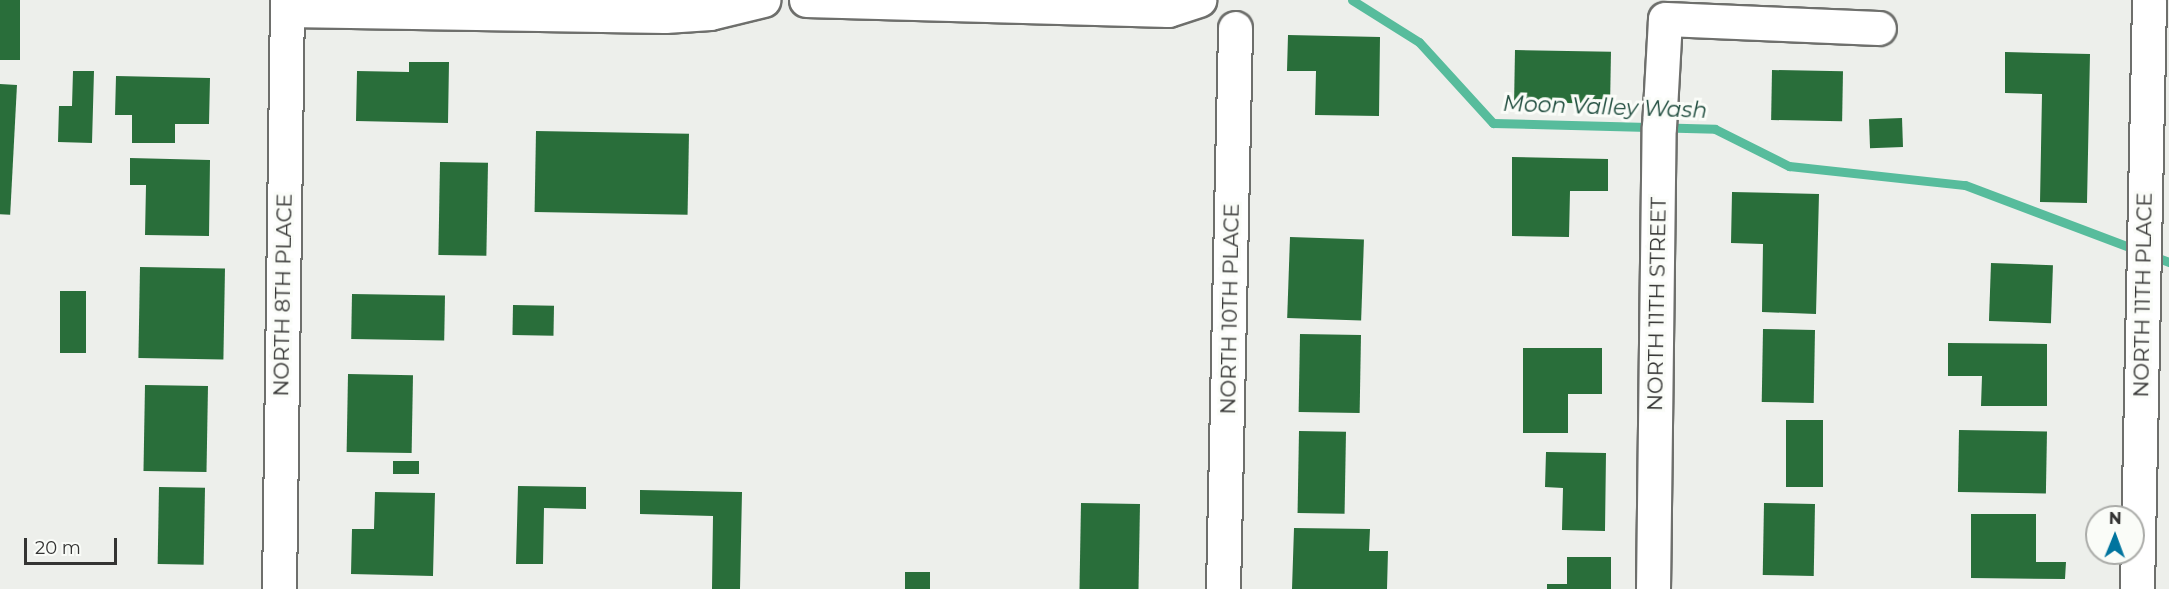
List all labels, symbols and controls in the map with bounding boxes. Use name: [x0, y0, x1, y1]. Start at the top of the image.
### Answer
water label: Moon Valley Wash: [1502, 90, 1708, 124]
street label: NORTH 11TH PLACE: [2129, 192, 2157, 398]
street label: NORTH 8TH PLACE: [269, 193, 297, 397]
street label: NORTH 11TH STREET: [1643, 197, 1671, 411]
street label: NORTH 10TH PLACE: [1216, 203, 1244, 415]
north arrow: [2085, 505, 2145, 565]
text: N: [2109, 509, 2122, 528]
scale bar: [27, 526, 120, 564]
text: 20 m: [35, 537, 81, 559]

